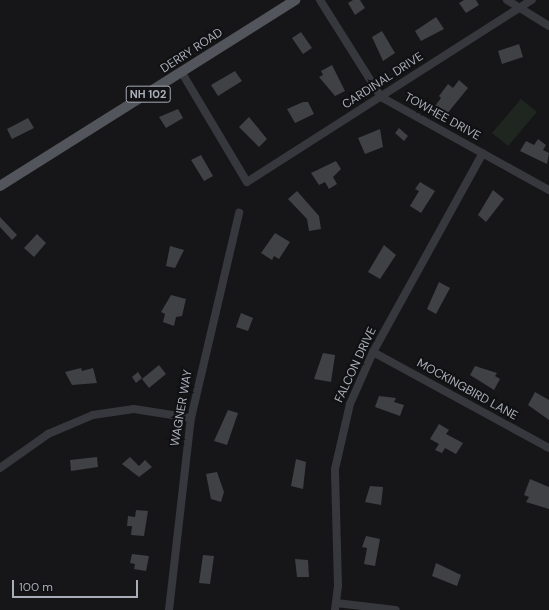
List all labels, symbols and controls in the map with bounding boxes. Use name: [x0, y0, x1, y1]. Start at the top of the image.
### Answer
street label: DERRY ROAD: [158, 26, 226, 76]
street label: CARDINAL DRIVE: [340, 50, 426, 112]
road number: NH 102: [125, 85, 171, 103]
street label: TOWHEE DRIVE: [401, 90, 483, 144]
street label: FALCON DRIVE: [332, 325, 380, 405]
street label: MOCKINGBIRD LANE: [414, 356, 520, 424]
street label: WAGNER WAY: [168, 369, 196, 447]
scale bar: [14, 572, 140, 598]
text: 100 m: [19, 579, 53, 595]

